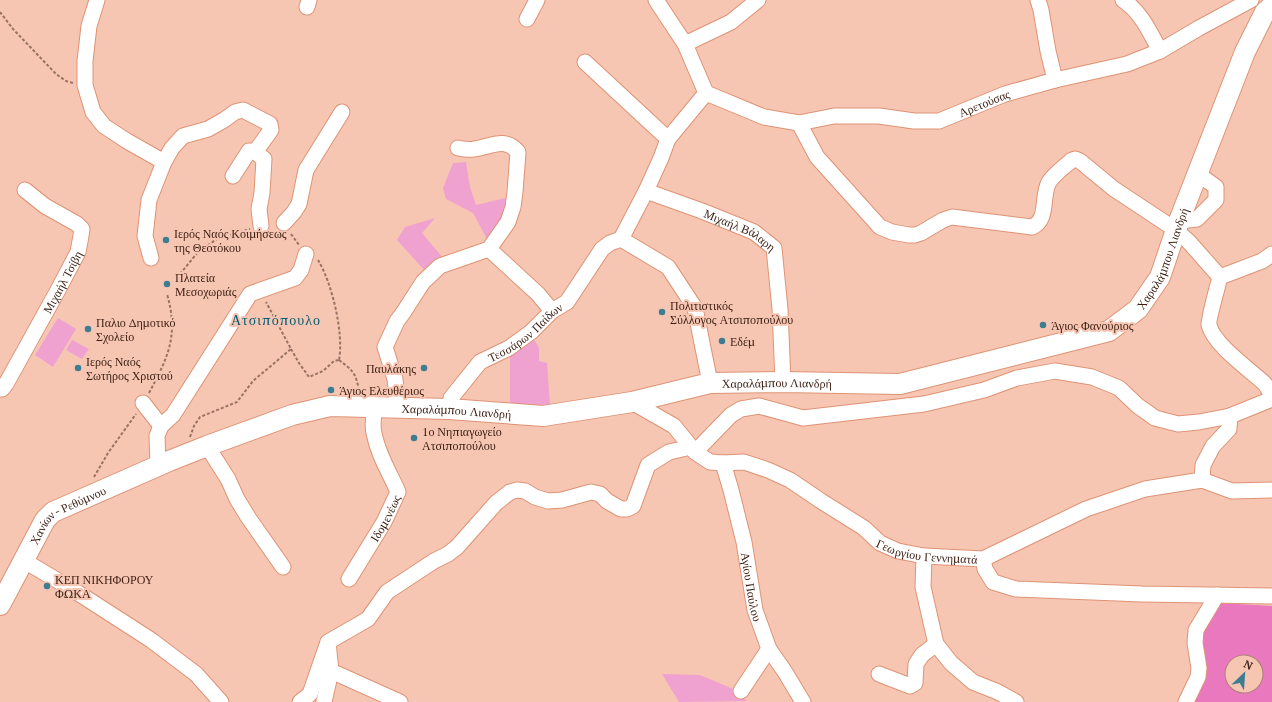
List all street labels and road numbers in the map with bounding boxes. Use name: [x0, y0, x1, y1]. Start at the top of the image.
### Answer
street label: Αρετούσας: [956, 86, 1011, 120]
street label: Μιχαήλ Βάλαρη: [702, 205, 779, 254]
street label: Χαραλάμπου Λιανδρή: [1133, 205, 1191, 312]
street label: Μιχαήλ Τσίβη: [39, 248, 85, 316]
street label: Τεσσάρων Παίδων: [485, 299, 565, 365]
street label: Χαραλάμπου Λιανδρή: [722, 374, 832, 390]
street label: Χαραλάμπου Λιανδρή: [401, 400, 512, 421]
street label: Χανίων - Ρεθύμνου: [26, 482, 108, 547]
street label: Ιδομενέως: [366, 492, 403, 544]
street label: Γεωργίου Γεννηματά: [874, 535, 979, 566]
street label: Αγίου Παύλου: [738, 551, 766, 623]

